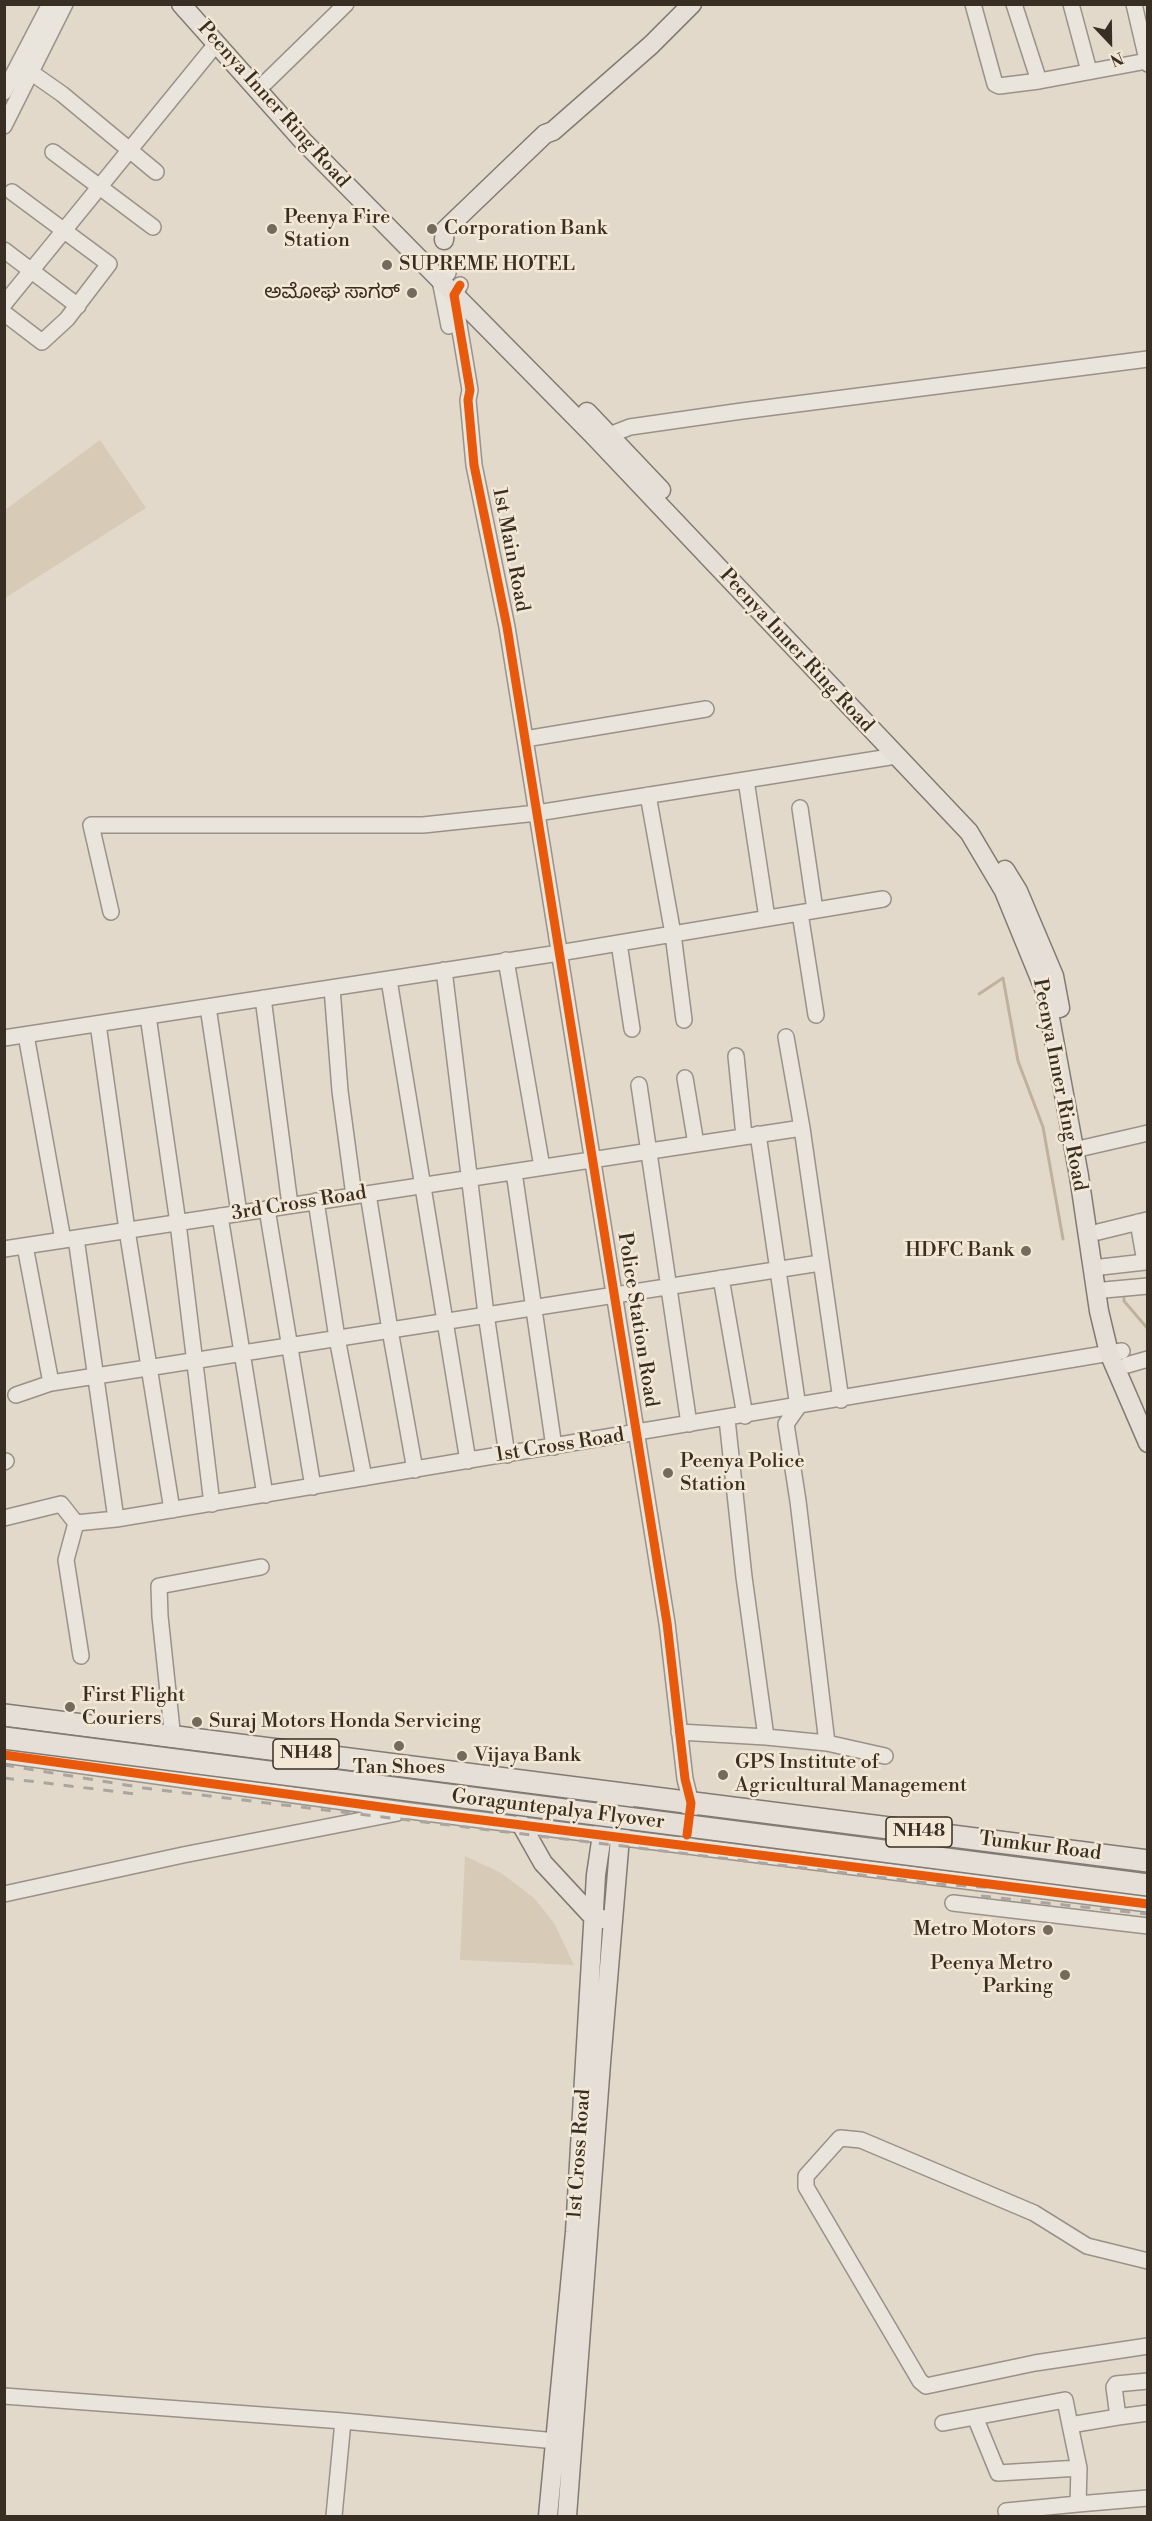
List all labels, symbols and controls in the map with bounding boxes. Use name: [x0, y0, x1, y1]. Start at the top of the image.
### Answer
north arrow: [1080, 12, 1140, 72]
street label: Peenya Inner Ring Road: [192, 17, 354, 193]
text: N: [1107, 47, 1126, 70]
place label: Peenya Fire Station: [284, 206, 390, 253]
place label: Corporation Bank: [444, 217, 607, 241]
marker: Peenya Fire Station: [265, 222, 279, 236]
marker: Corporation Bank: [425, 222, 439, 236]
place label: SUPREME HOTEL: [399, 253, 575, 277]
marker: SUPREME HOTEL: [380, 258, 394, 272]
place label: ಅಮೋಘ ಸಾಗರ್: [264, 281, 400, 305]
marker: ಅಮೋಘ ಸಾಗರ್: [405, 286, 419, 300]
street label: 1st Main Road: [486, 486, 534, 614]
street label: Peenya Inner Ring Road: [714, 564, 878, 738]
street label: Peenya Inner Ring Road: [1027, 977, 1091, 1193]
street label: 3rd Cross Road: [230, 1181, 368, 1227]
street label: Police Station Road: [611, 1231, 663, 1409]
place label: HDFC Bank: [905, 1239, 1014, 1263]
marker: HDFC Bank: [1019, 1244, 1033, 1258]
street label: 1st Cross Road: [494, 1424, 626, 1468]
place label: Peenya Police Station: [680, 1450, 805, 1497]
marker: Peenya Police Station: [661, 1466, 675, 1480]
place label: First Flight Couriers: [82, 1684, 185, 1731]
marker: First Flight Couriers: [63, 1700, 77, 1714]
place label: Suraj Motors Honda Servicing: [209, 1710, 481, 1734]
marker: Suraj Motors Honda Servicing: [190, 1715, 204, 1729]
road number: NH48: [273, 1739, 339, 1769]
marker: Tan Shoes: [392, 1739, 406, 1753]
place label: Vijaya Bank: [474, 1744, 580, 1768]
marker: Vijaya Bank: [455, 1749, 469, 1763]
place label: GPS Institute of Agricultural Management: [735, 1751, 967, 1798]
place label: Tan Shoes: [353, 1756, 445, 1780]
marker: GPS Institute of Agricultural Management: [716, 1768, 730, 1782]
street label: Goraguntepalya Flyover: [450, 1785, 666, 1835]
road number: NH48: [886, 1817, 952, 1847]
street label: Tumkur Road: [978, 1828, 1102, 1866]
place label: Metro Motors: [913, 1918, 1036, 1942]
marker: Metro Motors: [1041, 1923, 1055, 1937]
place label: Peenya Metro Parking: [930, 1952, 1053, 1999]
marker: Peenya Metro Parking: [1058, 1968, 1072, 1982]
street label: 1st Cross Road: [563, 2088, 597, 2220]

